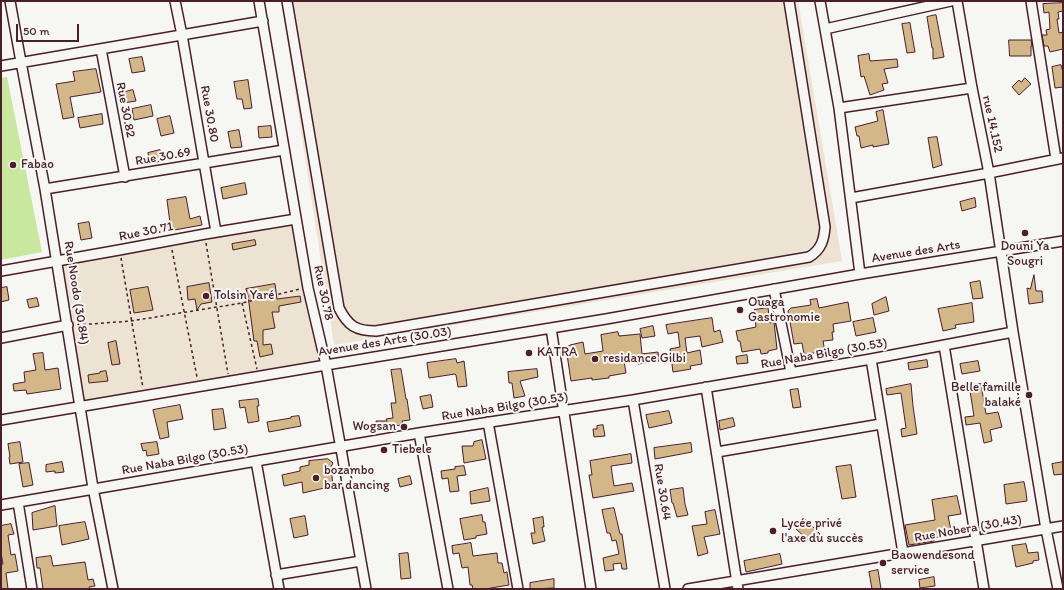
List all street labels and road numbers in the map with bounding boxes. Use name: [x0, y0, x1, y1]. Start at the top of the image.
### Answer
street label: Rue 30.82: [112, 81, 138, 139]
street label: Rue 30.80: [196, 84, 222, 144]
street label: rue 14.152: [978, 94, 1006, 154]
street label: Rue 30.69: [134, 144, 192, 170]
street label: Rue 30.71: [118, 219, 174, 245]
street label: Avenue des Arts: [870, 237, 962, 267]
street label: Rue Noodo (30.84): [60, 240, 92, 346]
street label: Rue 30.78: [310, 264, 336, 322]
street label: Avenue des Arts (30.03): [317, 324, 453, 360]
street label: Rue Naba Bilgo (30.53): [760, 335, 888, 373]
street label: Rue Naba Bilgo (30.53): [441, 389, 569, 425]
street label: Rue Naba Bilgo (30.53): [121, 441, 249, 479]
street label: Rue 30.64: [650, 463, 674, 521]
street label: Rue Nobera (30.43): [913, 512, 1023, 546]

